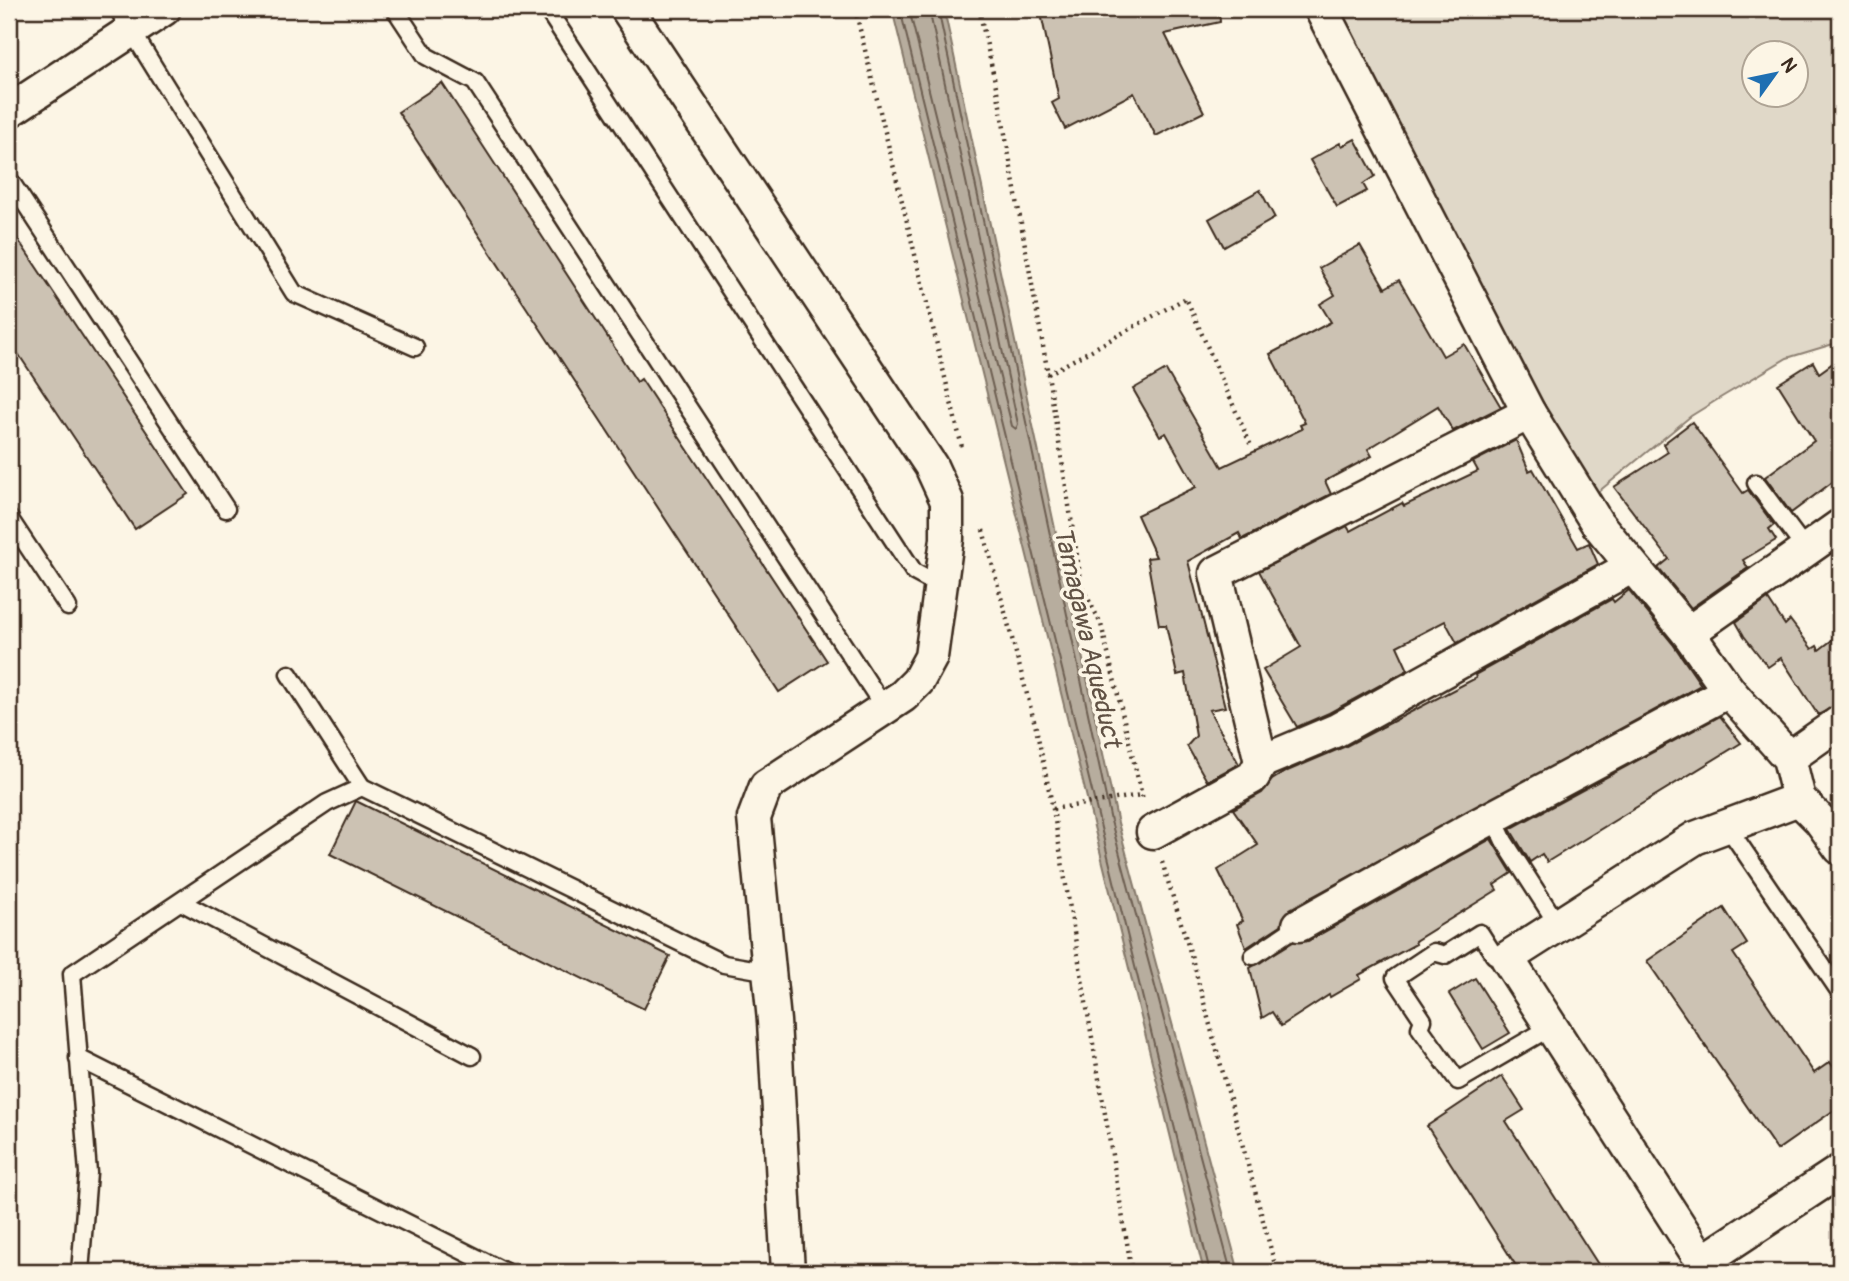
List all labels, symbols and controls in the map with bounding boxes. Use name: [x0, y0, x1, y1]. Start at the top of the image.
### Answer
north arrow: [1741, 38, 1811, 108]
text: N: [1775, 53, 1802, 77]
water label: Tamagawa Aqueduct: [1046, 524, 1128, 753]

